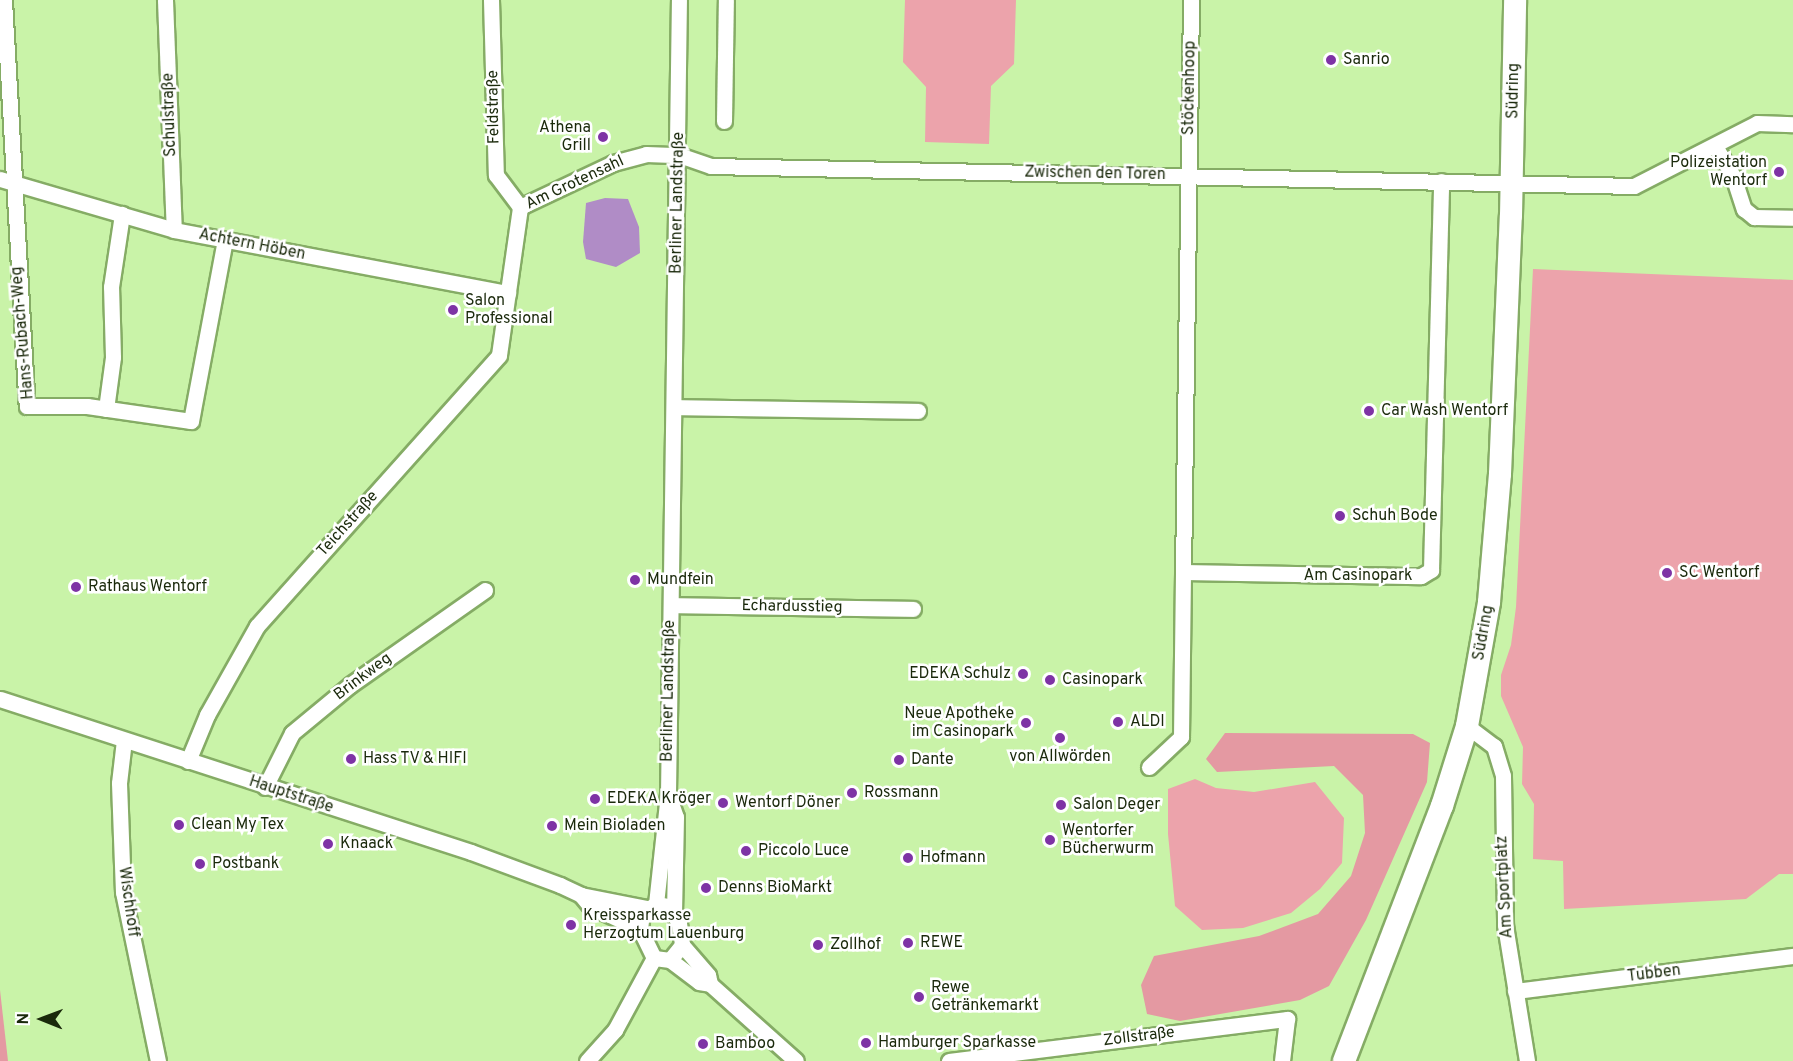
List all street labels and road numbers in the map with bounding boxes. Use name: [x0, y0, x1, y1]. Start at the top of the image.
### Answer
street label: Stöckenhoop: [1180, 41, 1200, 135]
street label: Südring: [1504, 63, 1524, 119]
street label: Feldstraße: [484, 70, 504, 144]
street label: Schulstraße: [159, 73, 181, 157]
street label: Berliner Landstraße: [667, 132, 689, 274]
street label: Am Grotensahl: [523, 152, 627, 214]
street label: Zwischen den Toren: [1024, 163, 1166, 185]
street label: Achtern Höben: [197, 225, 307, 265]
street label: Hans-Rubach-Weg: [8, 266, 38, 400]
street label: Teichstraße: [313, 487, 383, 561]
street label: Am Casinopark: [1303, 566, 1413, 586]
street label: Echardusstieg: [741, 597, 843, 617]
street label: Südring: [1470, 604, 1498, 662]
street label: Berliner Landstraße: [658, 620, 680, 762]
street label: Brinkweg: [330, 649, 396, 705]
street label: Hauptstraße: [246, 772, 336, 818]
street label: Am Sportplatz: [1493, 835, 1517, 939]
street label: Wischhoff: [114, 866, 142, 938]
street label: Tubben: [1626, 961, 1682, 987]
street label: Zollstraße: [1102, 1023, 1176, 1051]

